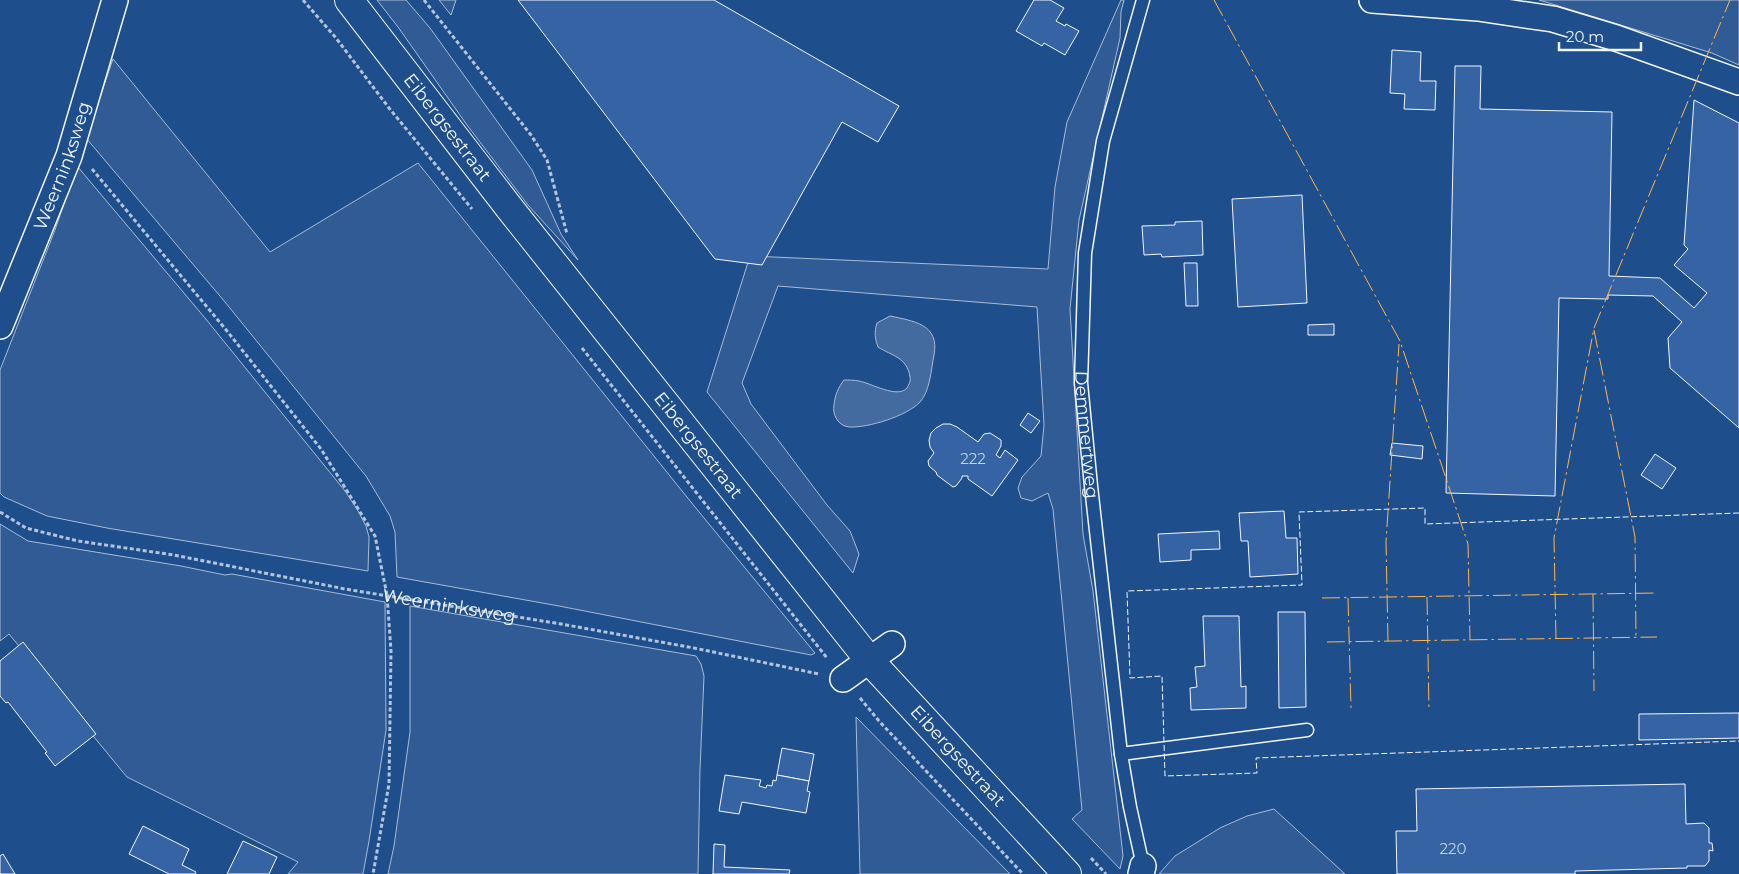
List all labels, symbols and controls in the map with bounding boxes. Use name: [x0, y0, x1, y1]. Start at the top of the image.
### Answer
scale bar: [1559, 20, 1642, 52]
text: 20 m: [1566, 27, 1604, 46]
street label: Eibergsestraat: [399, 69, 496, 186]
street label: Weerninksweg: [29, 99, 95, 233]
street label: Demmertweg: [1070, 370, 1103, 500]
street label: Eibergsestraat: [649, 388, 747, 503]
house number: 222: [960, 449, 986, 468]
street label: Weerninksweg: [381, 584, 518, 628]
street label: Eibergsestraat: [906, 701, 1010, 811]
house number: 220: [1440, 839, 1467, 858]

